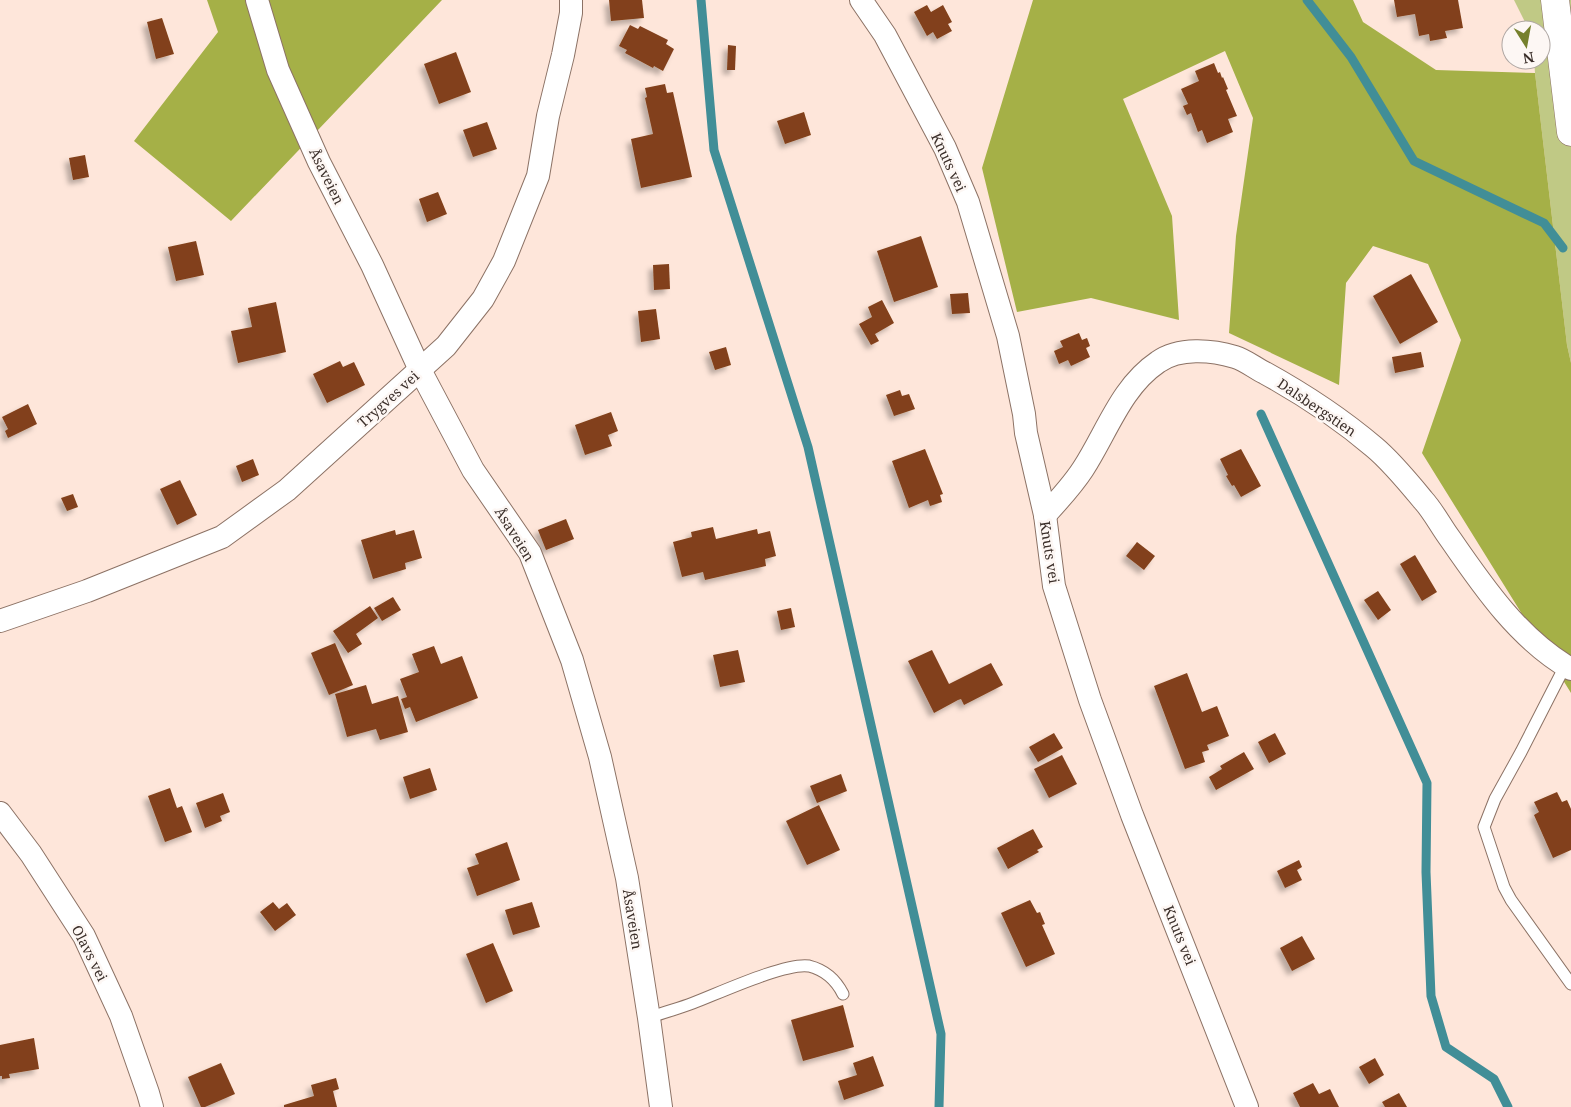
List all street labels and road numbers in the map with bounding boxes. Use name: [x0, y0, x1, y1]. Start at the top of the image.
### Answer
street label: Knuts vei: [927, 130, 971, 195]
street label: Åsaveien: [305, 145, 349, 207]
street label: Trygves vei: [353, 366, 423, 432]
street label: Dalsbergstien: [1274, 374, 1360, 440]
street label: Åsaveien: [491, 503, 539, 565]
street label: Knuts vei: [1036, 520, 1064, 585]
street label: Åsaveien: [619, 888, 647, 950]
street label: Knuts vei: [1159, 902, 1201, 968]
street label: Olavs vei: [68, 922, 112, 985]

